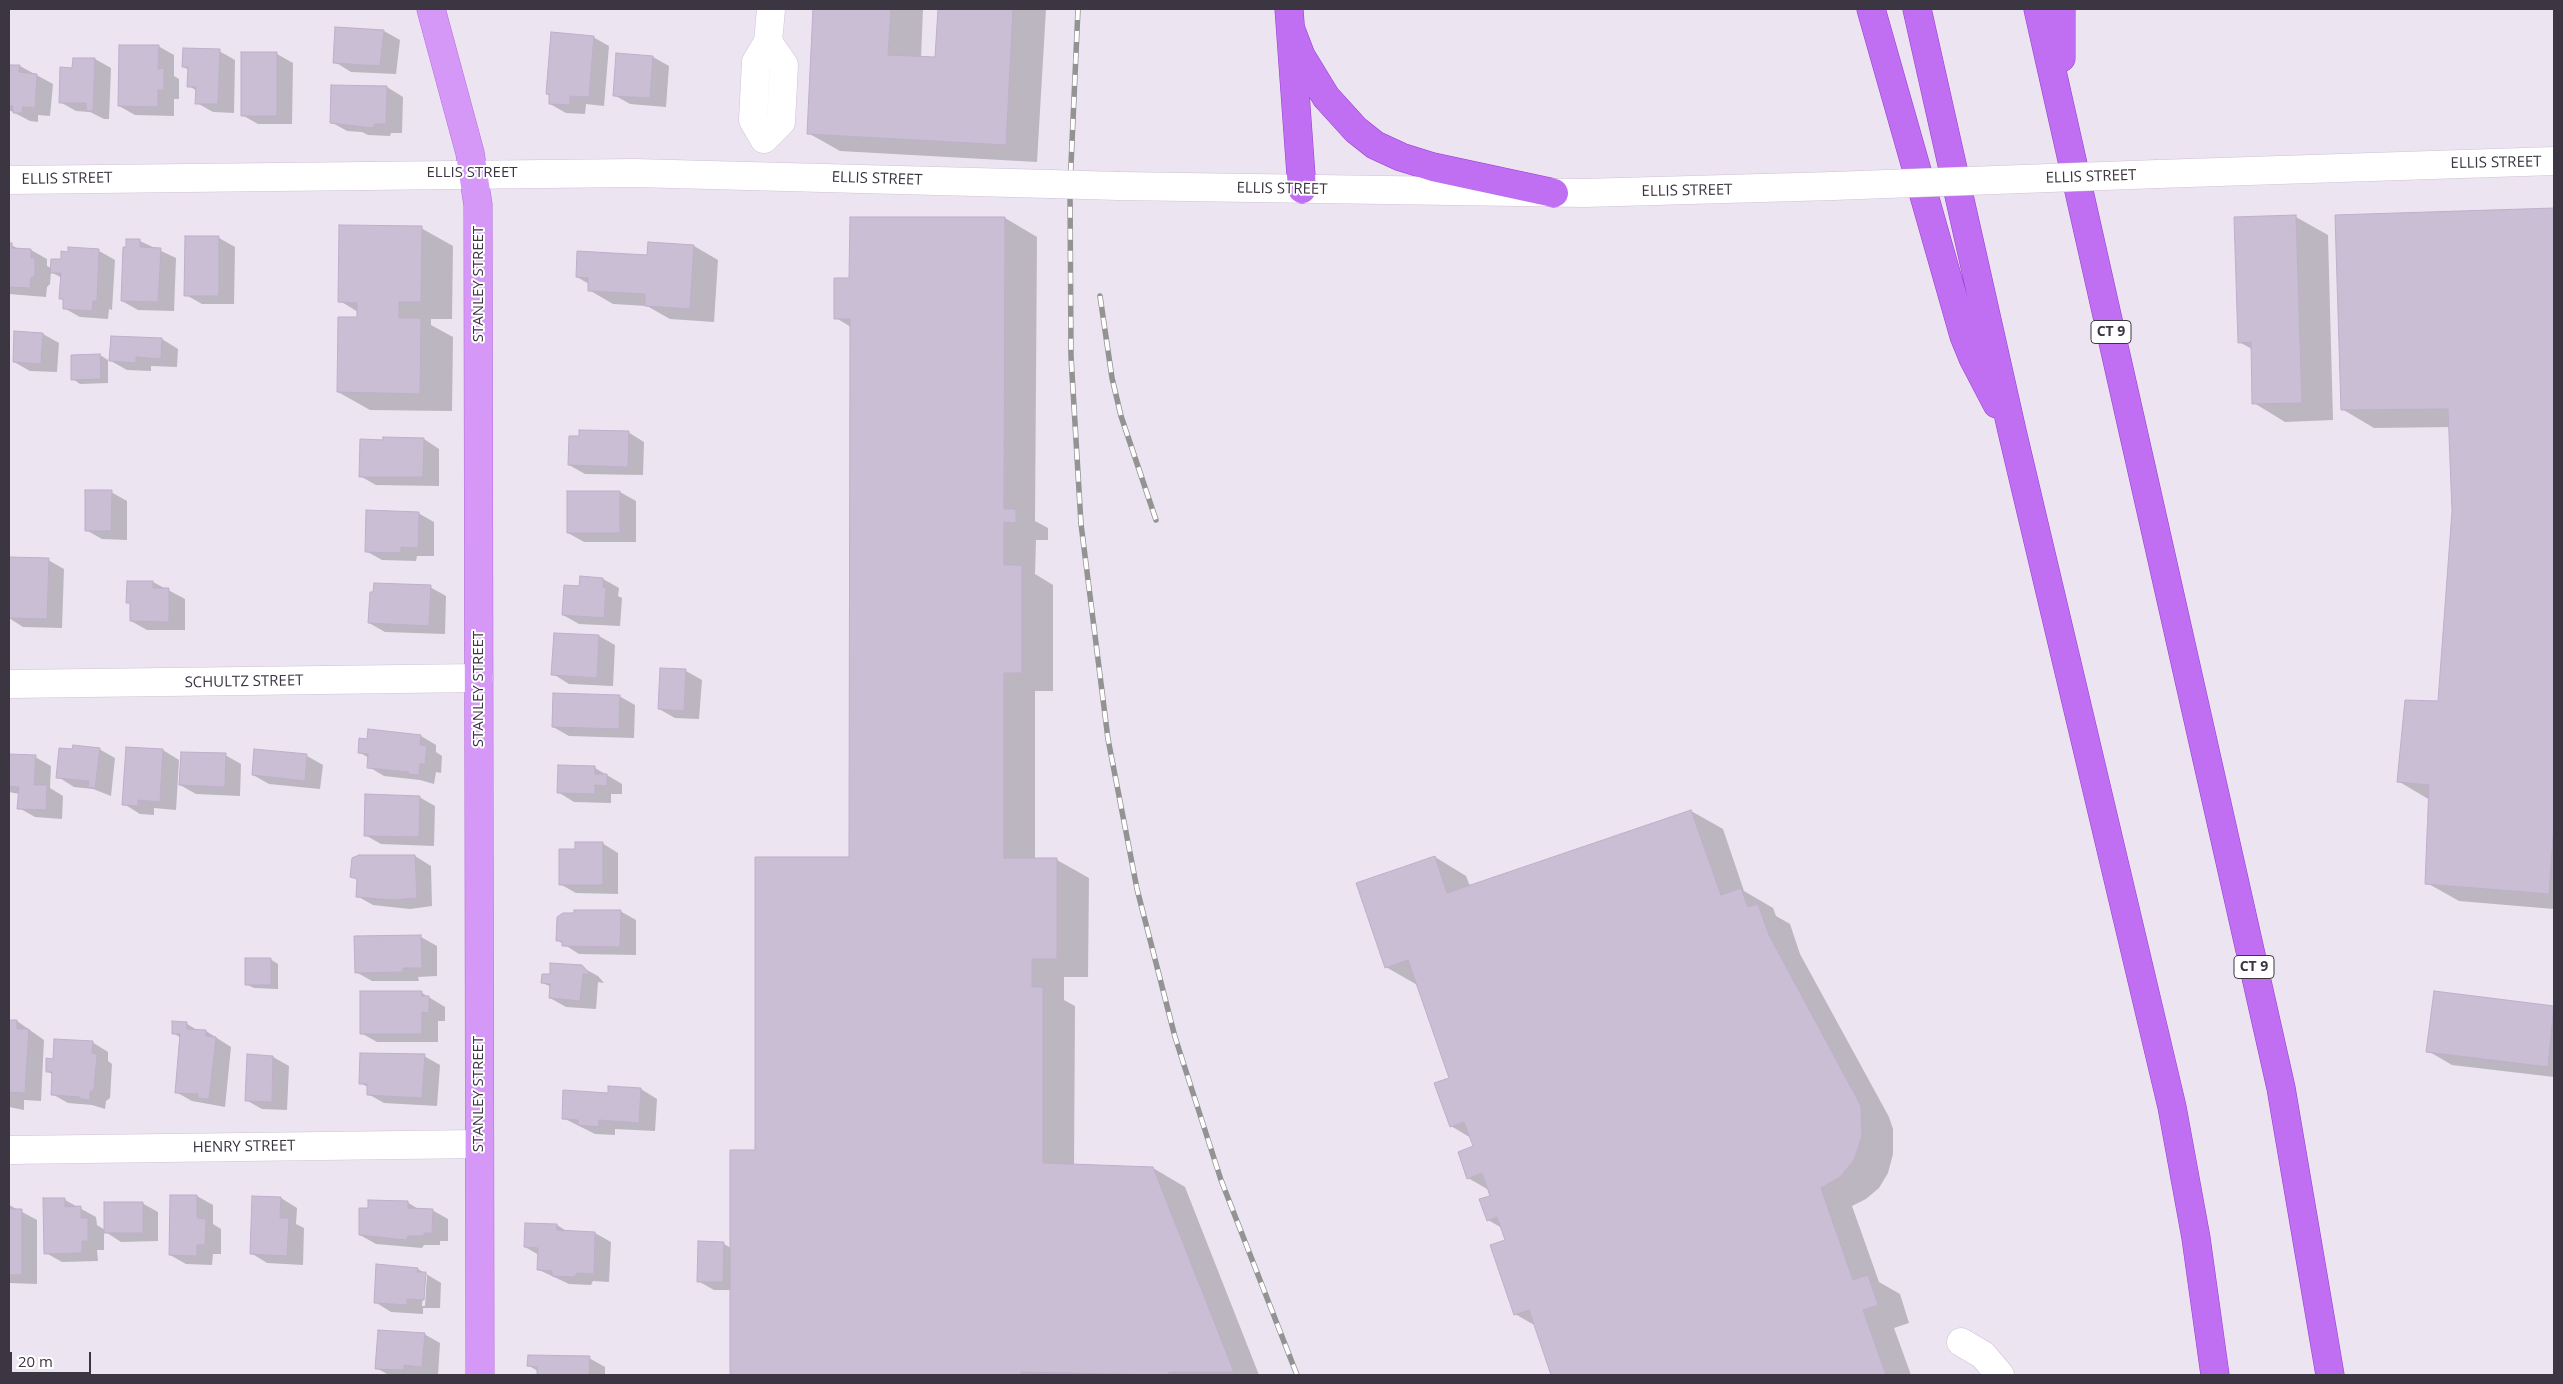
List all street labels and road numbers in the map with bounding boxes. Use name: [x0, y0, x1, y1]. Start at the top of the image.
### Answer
street label: ELLIS STREET: [2450, 153, 2542, 173]
street label: ELLIS STREET: [427, 164, 517, 182]
street label: ELLIS STREET: [2045, 166, 2137, 188]
street label: ELLIS STREET: [831, 168, 923, 190]
street label: ELLIS STREET: [21, 169, 113, 189]
street label: ELLIS STREET: [1236, 179, 1328, 199]
street label: ELLIS STREET: [1641, 181, 1733, 201]
street label: STANLEY STREET: [470, 226, 488, 342]
road number: CT 9: [2091, 321, 2131, 344]
street label: STANLEY STREET: [470, 631, 488, 747]
street label: SCHULTZ STREET: [184, 672, 304, 692]
road number: CT 9: [2234, 956, 2274, 979]
street label: STANLEY STREET: [470, 1036, 488, 1152]
street label: HENRY STREET: [192, 1137, 296, 1157]

